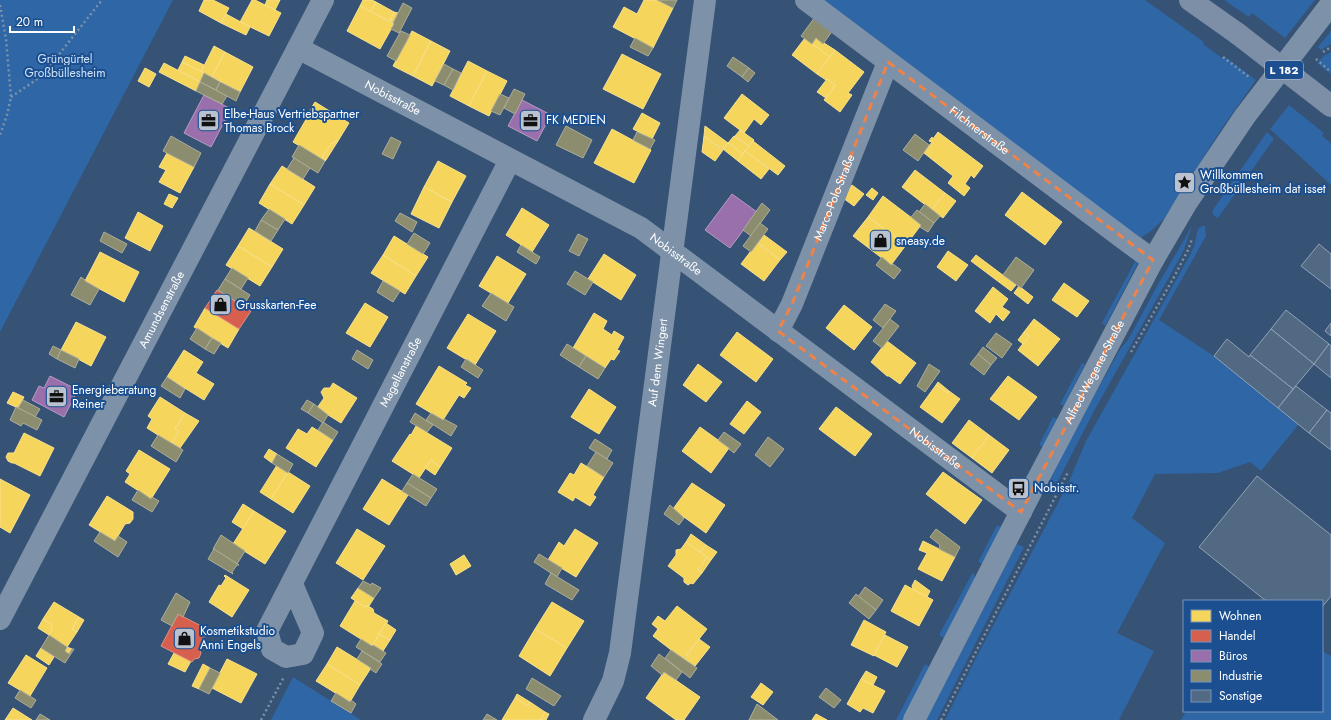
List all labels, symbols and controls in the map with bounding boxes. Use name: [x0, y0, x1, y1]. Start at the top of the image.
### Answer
scale bar: [10, 8, 74, 34]
text: 20 m: [16, 13, 43, 31]
park label: Grüngürtel Großbüllesheim: [24, 50, 106, 82]
road number: L 182: [1265, 61, 1303, 79]
street label: Nobisstraße: [361, 76, 424, 120]
street label: Filchnerstraße: [946, 102, 1013, 159]
place label: Elbe-Haus Vertriebspartner Thomas Brock: [224, 105, 360, 137]
office icon: FK MEDIEN: [517, 107, 543, 133]
office icon: Elbe-Haus Vertriebspartner Thomas Brock: [195, 108, 221, 134]
place label: FK MEDIEN: [546, 111, 606, 129]
street label: Marco-Polo-Straße: [809, 152, 859, 243]
place label: Willkommen Großbüllesheim dat isset: [1200, 166, 1326, 198]
place icon: Willkommen Großbüllesheim dat isset: [1171, 169, 1197, 195]
shop icon: sneasy.de: [867, 228, 893, 254]
street label: Nobisstraße: [646, 229, 706, 280]
place label: sneasy.de: [896, 232, 945, 250]
street label: Amundsenstraße: [134, 268, 189, 351]
shop icon: Grusskarten-Fee: [207, 292, 233, 318]
place label: Grusskarten-Fee: [236, 296, 316, 314]
street label: Alfred-Wegener-Straße: [1059, 317, 1129, 427]
street label: Auf dem Wingert: [643, 318, 672, 408]
street label: Magellanstraße: [375, 334, 426, 410]
place label: Energieberatung Reiner: [72, 381, 156, 413]
office icon: Energieberatung Reiner: [43, 384, 69, 410]
street label: Nobisstraße: [906, 423, 965, 474]
bus stop icon: Nobisstr.: [1006, 475, 1032, 501]
place label: Nobisstr.: [1034, 479, 1079, 497]
legend: [1183, 600, 1323, 712]
text: Wohnen: [1219, 607, 1262, 625]
place label: Kosmetikstudio Anni Engels: [200, 622, 276, 654]
shop icon: Kosmetikstudio Anni Engels: [172, 625, 198, 651]
text: Handel: [1219, 627, 1255, 645]
text: Büros: [1219, 647, 1247, 665]
text: Industrie: [1219, 667, 1263, 685]
text: Sonstige: [1219, 687, 1262, 705]

